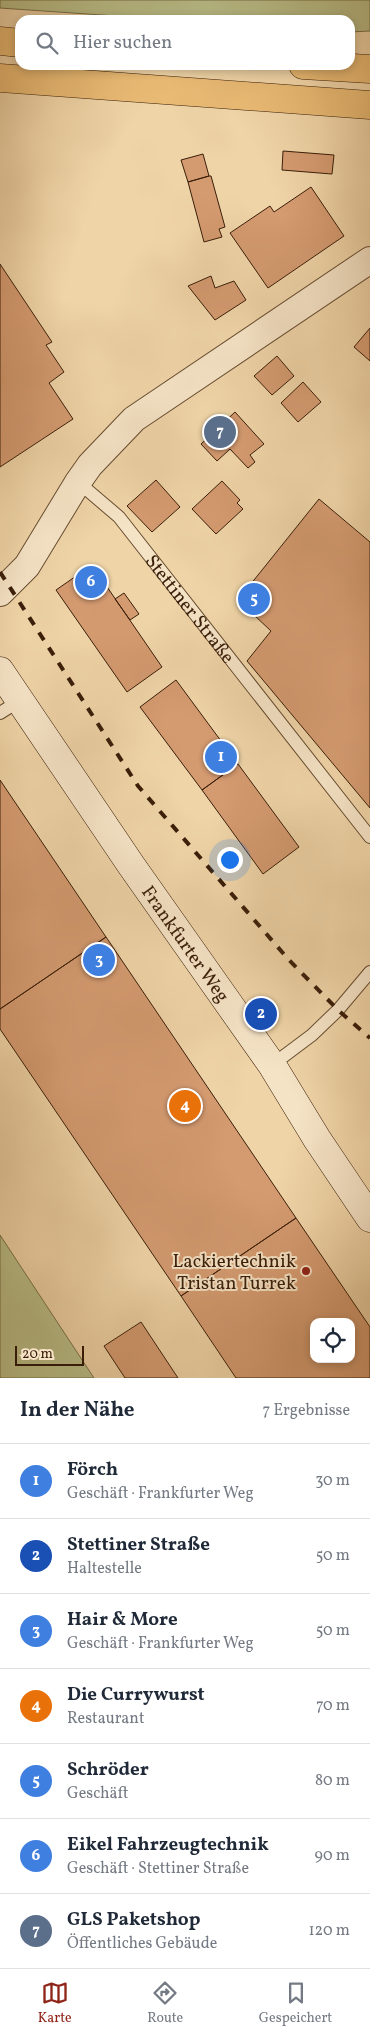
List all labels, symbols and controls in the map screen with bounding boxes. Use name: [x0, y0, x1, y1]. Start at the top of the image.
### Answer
search box: [15, 15, 355, 70]
icon: search: [33, 29, 61, 57]
text: Hier suchen: [73, 30, 172, 56]
pin: 7: [204, 413, 236, 451]
street label: Stettiner Straße: [138, 550, 240, 670]
pin: 6: [75, 563, 107, 601]
pin: 5: [238, 580, 270, 618]
pin: 1: [205, 738, 237, 776]
your location: [217, 847, 243, 873]
street label: Frankfurter Weg: [134, 881, 235, 1008]
pin: 3: [83, 941, 115, 979]
pin: 2: [245, 995, 277, 1033]
pin: 4: [169, 1087, 201, 1125]
place label: Lackiertechnik Tristan Turrek: [173, 1249, 296, 1297]
marker: Lackiertechnik Tristan Turrek: [300, 1265, 312, 1277]
map controls: [310, 1318, 355, 1363]
button: locate: [310, 1318, 355, 1363]
scale bar: [15, 1343, 84, 1366]
text: 20 m: [22, 1345, 53, 1364]
text: In der Nähe: [20, 1396, 135, 1425]
text: 7 Ergebnisse: [263, 1400, 350, 1422]
text: Förch: [67, 1457, 118, 1483]
text: 1: [33, 1470, 39, 1492]
text: 30 m: [315, 1470, 350, 1492]
text: Geschäft · Frankfurter Weg: [67, 1483, 254, 1505]
text: Stettiner Straße: [67, 1532, 210, 1558]
text: 2: [32, 1545, 40, 1567]
text: 50 m: [316, 1545, 350, 1567]
text: Haltestelle: [67, 1558, 142, 1580]
text: Hair & More: [67, 1607, 178, 1633]
text: 3: [32, 1620, 40, 1642]
text: 50 m: [316, 1620, 350, 1642]
text: Geschäft · Frankfurter Weg: [67, 1633, 254, 1655]
text: Die Currywurst: [67, 1682, 205, 1708]
text: 4: [31, 1695, 41, 1717]
text: 70 m: [316, 1695, 350, 1717]
text: Restaurant: [67, 1708, 145, 1730]
text: Schröder: [67, 1757, 149, 1783]
text: 5: [32, 1770, 40, 1792]
text: 80 m: [315, 1770, 350, 1792]
text: Geschäft: [67, 1783, 128, 1805]
text: Eikel Fahrzeugtechnik: [67, 1832, 269, 1858]
text: 6: [32, 1845, 40, 1867]
text: 90 m: [314, 1845, 350, 1867]
text: Geschäft · Stettiner Straße: [67, 1858, 249, 1880]
text: GLS Paketshop: [67, 1907, 201, 1933]
text: 7: [32, 1920, 40, 1942]
text: 120 m: [308, 1920, 350, 1942]
text: Öffentliches Gebäude: [67, 1933, 217, 1955]
tab: Karte: [38, 1979, 72, 2028]
tab: Route: [147, 1979, 183, 2028]
tab: Gespeichert: [259, 1979, 332, 2028]

